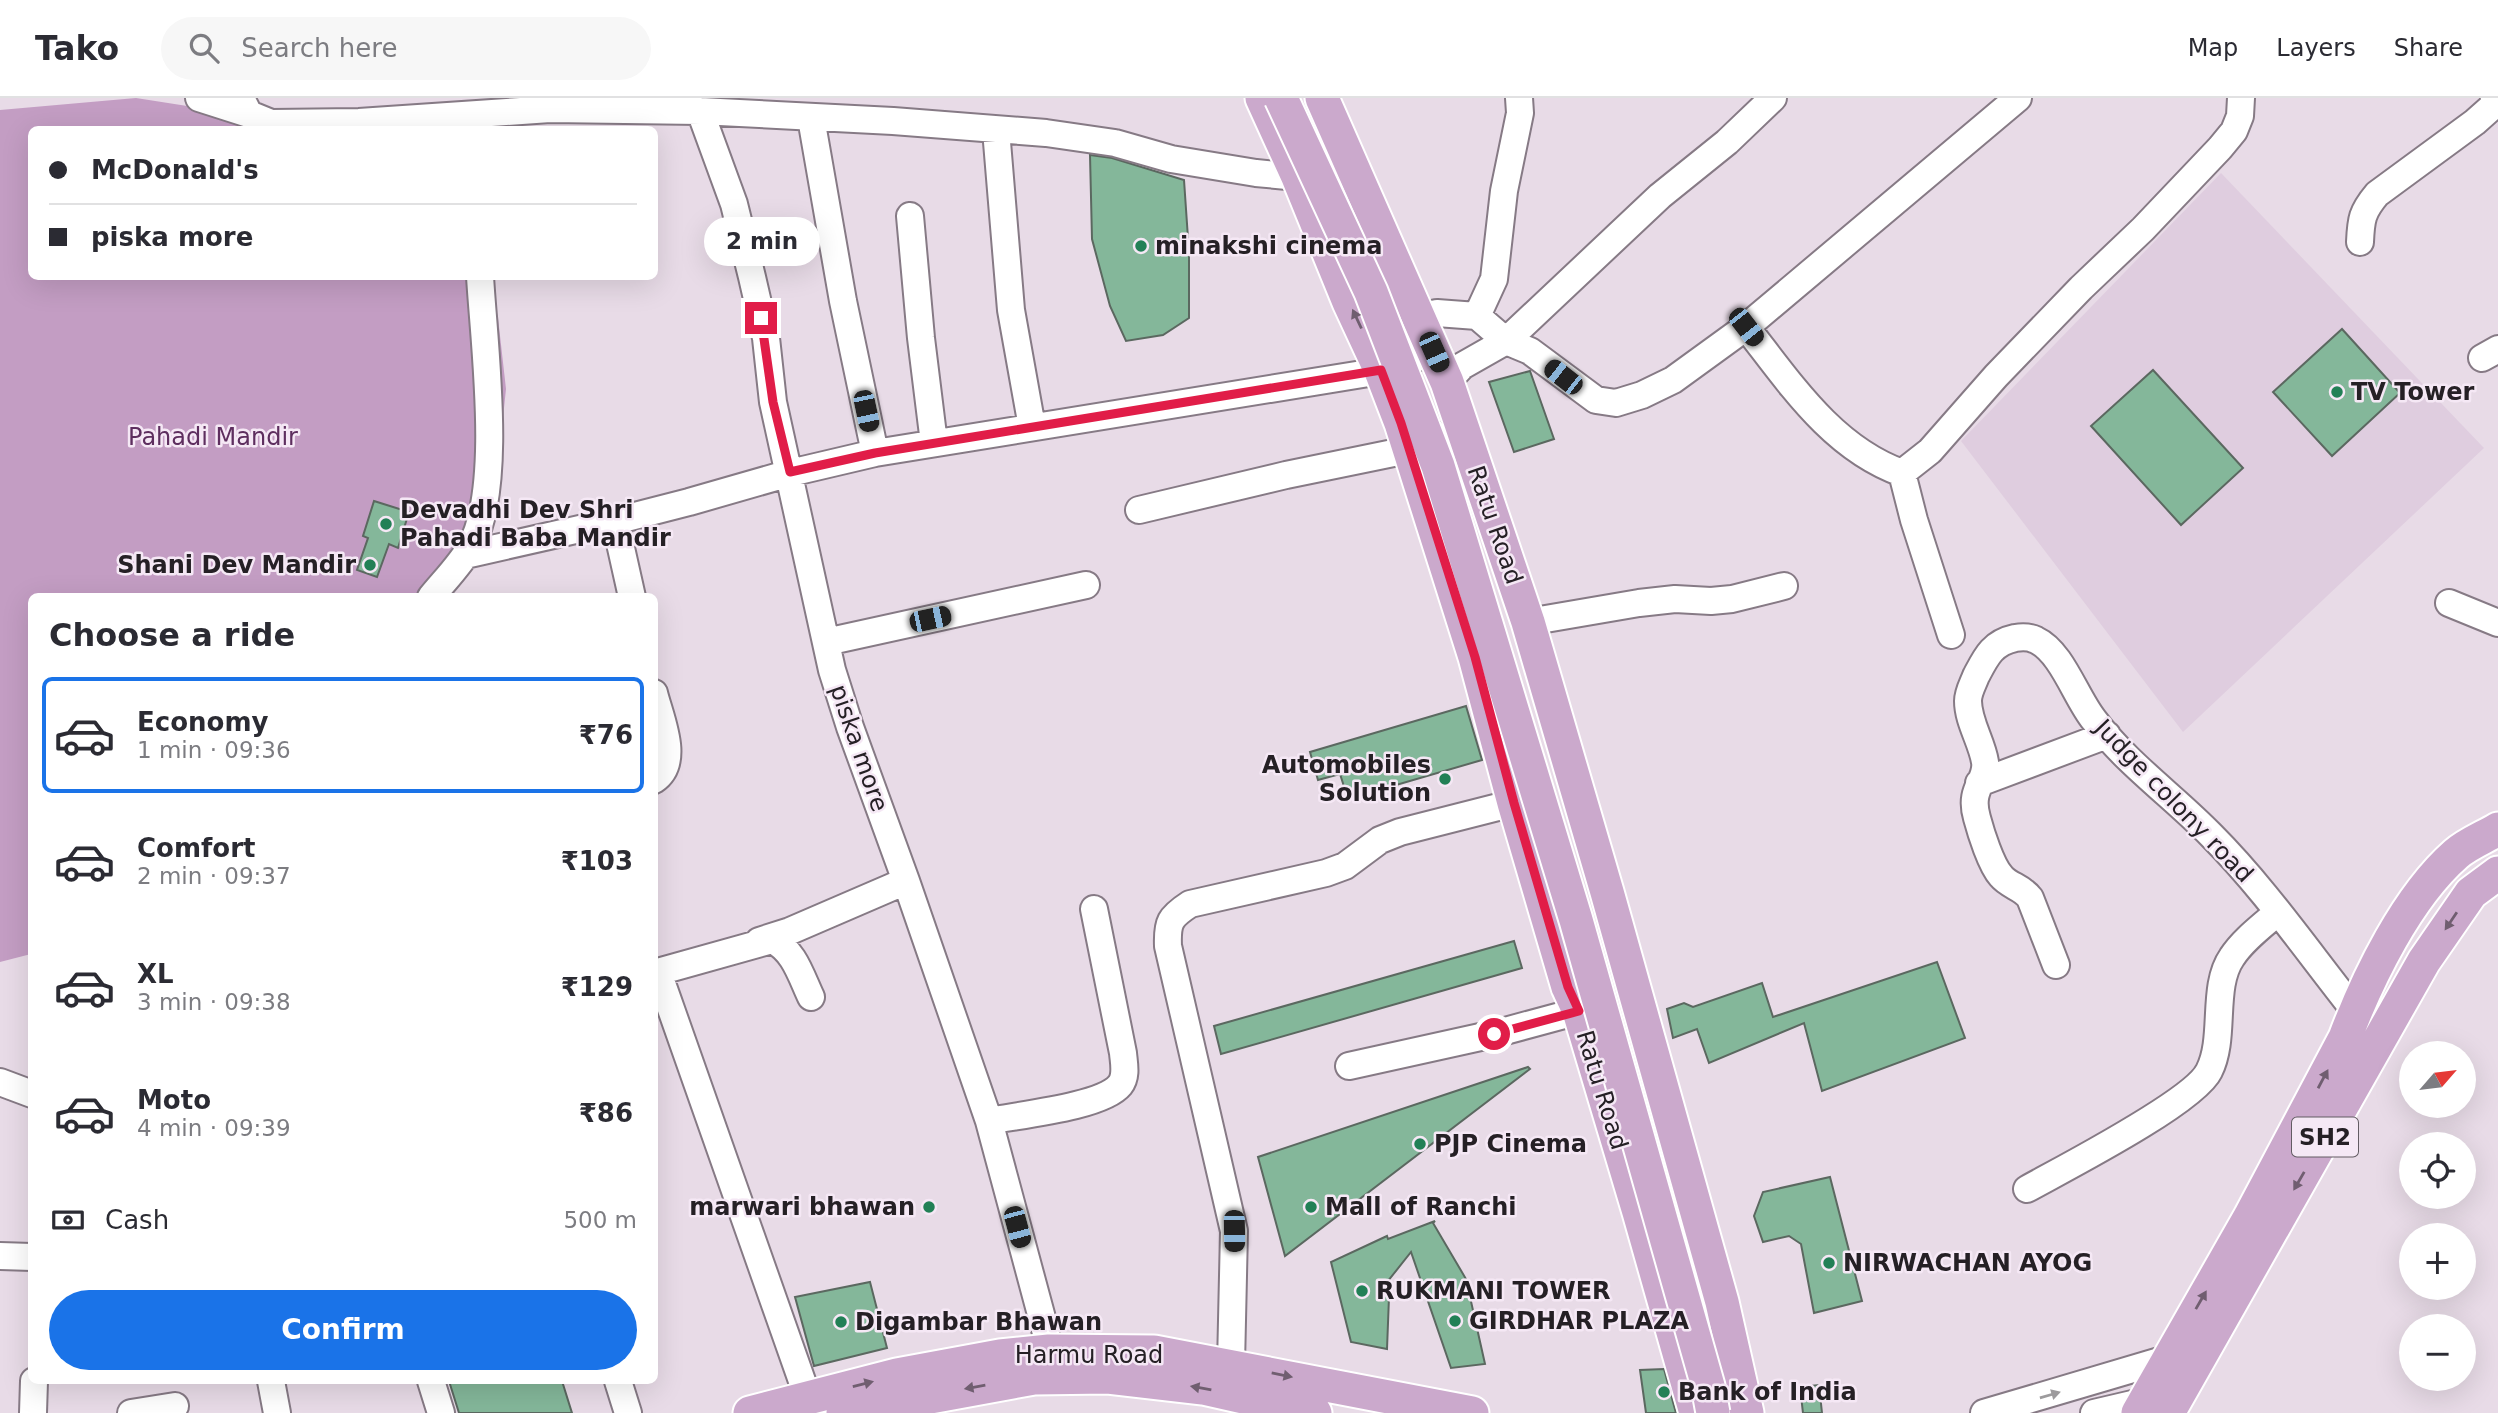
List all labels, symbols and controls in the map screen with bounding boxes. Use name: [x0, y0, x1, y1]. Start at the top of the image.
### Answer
search box: [161, 17, 651, 80]
text: Tako: [35, 29, 119, 68]
icon: search: [185, 29, 223, 67]
text: Search here: [241, 33, 397, 63]
text: Map: [2188, 34, 2238, 62]
text: Layers: [2276, 34, 2356, 62]
text: Share: [2394, 34, 2463, 62]
text: McDonald's: [91, 155, 259, 185]
callout: 2 min: [703, 216, 819, 266]
text: piska more: [91, 222, 253, 252]
text: 2 min: [726, 228, 798, 254]
place label: minakshi cinema: [1155, 232, 1382, 260]
marker: minakshi cinema: [1133, 238, 1149, 254]
route end: [745, 302, 777, 334]
car: [1725, 304, 1768, 350]
one-way arrow: [1351, 309, 1362, 329]
car: [1416, 329, 1453, 375]
car: [1540, 356, 1587, 398]
place label: TV Tower: [2351, 378, 2474, 406]
marker: TV Tower: [2329, 384, 2345, 400]
car: [852, 388, 881, 434]
park label: Pahadi Mandir: [128, 423, 298, 451]
street label: Ratu Road: [1462, 462, 1528, 588]
place label: Devadhi Dev Shri Pahadi Baba Mandir: [400, 496, 671, 552]
marker: Devadhi Dev Shri Pahadi Baba Mandir: [378, 516, 394, 532]
place label: Shani Dev Mandir: [117, 551, 356, 579]
marker: Shani Dev Mandir: [362, 557, 378, 573]
car: [908, 604, 953, 634]
text: Choose a ride: [49, 616, 295, 654]
street label: piska more: [824, 681, 894, 815]
icon: car: [53, 704, 116, 767]
text: Economy: [137, 707, 268, 737]
street label: Judge colony road: [2088, 712, 2259, 888]
text: ₹76: [579, 720, 633, 750]
text: 1 min · 09:36: [137, 737, 291, 763]
place label: Automobiles Solution: [1262, 751, 1431, 807]
marker: Automobiles Solution: [1437, 771, 1453, 787]
icon: car: [53, 830, 116, 893]
text: Comfort: [137, 833, 255, 863]
text: ₹103: [561, 846, 633, 876]
text: 2 min · 09:37: [137, 863, 291, 889]
one-way arrow: [2444, 912, 2458, 930]
icon: car: [53, 956, 116, 1019]
text: XL: [137, 959, 174, 989]
text: ₹129: [561, 972, 633, 1002]
text: 3 min · 09:38: [137, 989, 291, 1015]
route start: [1478, 1018, 1510, 1050]
street label: Ratu Road: [1571, 1027, 1633, 1153]
north arrow: [2399, 1041, 2476, 1118]
map controls: [2399, 1041, 2476, 1391]
one-way arrow: [2317, 1070, 2329, 1089]
icon: car: [53, 1082, 116, 1145]
text: Moto: [137, 1085, 211, 1115]
text: ₹86: [579, 1098, 633, 1128]
text: 4 min · 09:39: [137, 1115, 291, 1141]
road number: SH2: [2292, 1118, 2358, 1156]
place label: PJP Cinema: [1434, 1130, 1587, 1158]
button: locate: [2399, 1132, 2476, 1209]
marker: PJP Cinema: [1412, 1136, 1428, 1152]
one-way arrow: [2293, 1172, 2306, 1191]
place label: marwari bhawan: [689, 1193, 915, 1221]
place label: Mall of Ranchi: [1325, 1193, 1516, 1221]
marker: marwari bhawan: [921, 1199, 937, 1215]
marker: Mall of Ranchi: [1303, 1199, 1319, 1215]
icon: cash: [49, 1201, 87, 1239]
car: [1002, 1204, 1033, 1250]
text: Cash: [105, 1205, 169, 1235]
text: 500 m: [563, 1207, 637, 1233]
car: [1224, 1210, 1245, 1252]
button: +: [2399, 1223, 2476, 1300]
place label: NIRWACHAN AYOG: [1843, 1249, 2092, 1277]
marker: NIRWACHAN AYOG: [1821, 1255, 1837, 1271]
place label: RUKMANI TOWER: [1376, 1277, 1611, 1305]
marker: RUKMANI TOWER: [1354, 1283, 1370, 1299]
button: Confirm: [49, 1290, 637, 1370]
one-way arrow: [2195, 1291, 2208, 1310]
place label: GIRDHAR PLAZA: [1469, 1307, 1689, 1335]
place label: Digambar Bhawan: [855, 1308, 1102, 1336]
marker: GIRDHAR PLAZA: [1447, 1313, 1463, 1329]
marker: Digambar Bhawan: [833, 1314, 849, 1330]
button: −: [2399, 1314, 2476, 1391]
street label: Harmu Road: [1015, 1341, 1163, 1369]
one-way arrow: [1271, 1370, 1293, 1381]
one-way arrow: [852, 1378, 874, 1389]
place label: Bank of India: [1678, 1378, 1857, 1406]
one-way arrow: [963, 1382, 985, 1393]
one-way arrow: [1190, 1382, 1212, 1393]
marker: Bank of India: [1656, 1384, 1672, 1400]
one-way arrow: [2039, 1389, 2060, 1399]

